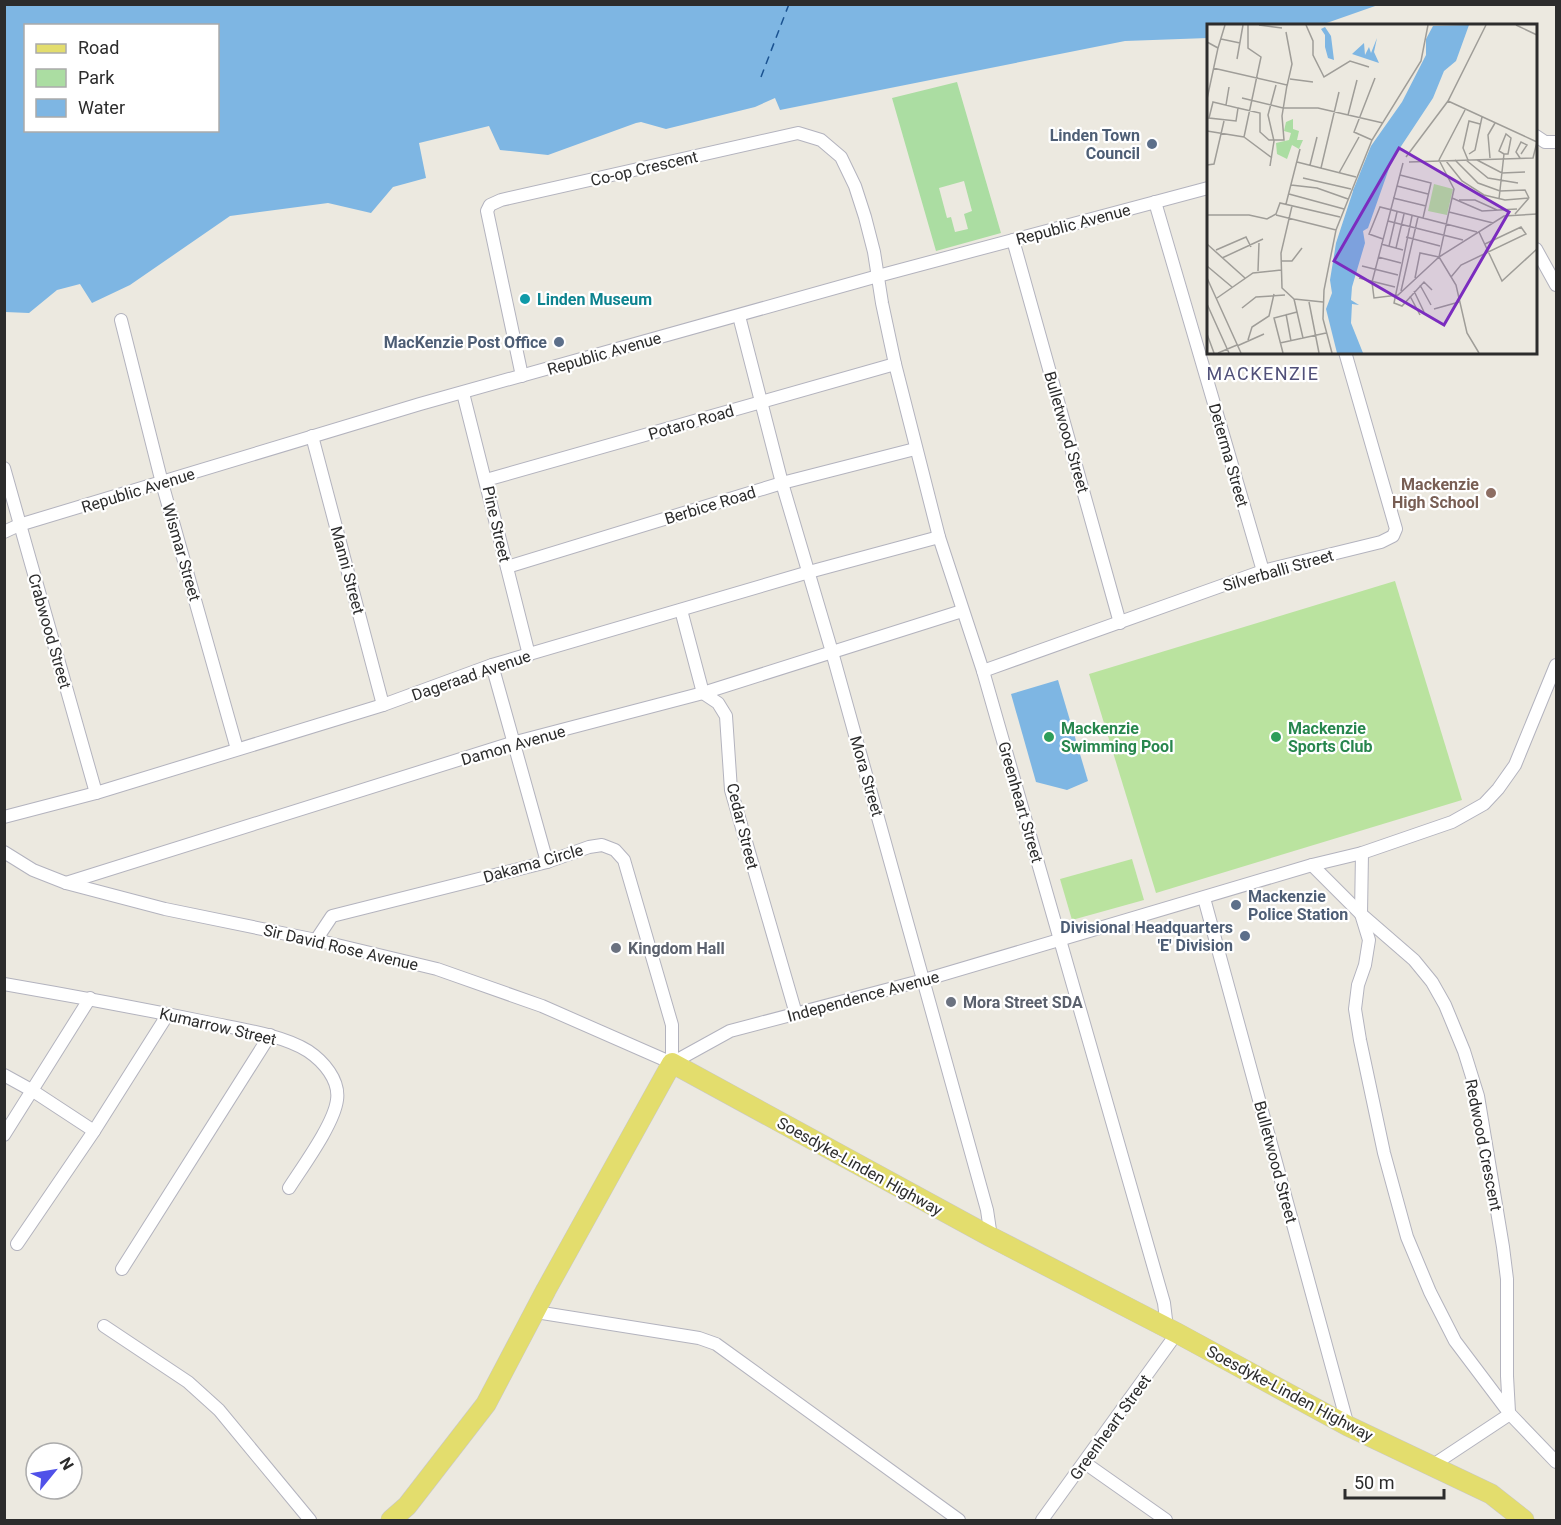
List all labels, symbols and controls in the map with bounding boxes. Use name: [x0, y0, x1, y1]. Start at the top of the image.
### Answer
legend: [24, 24, 219, 132]
inset map: [1207, 24, 1537, 354]
text: Road: [78, 37, 119, 58]
text: Park: [78, 67, 115, 88]
text: Water: [78, 97, 125, 118]
place label: Linden Town Council: [1050, 126, 1140, 163]
marker: Linden Town Council: [1145, 137, 1159, 151]
street label: Co-op Crescent: [589, 147, 700, 190]
street label: Republic Avenue: [1014, 200, 1132, 249]
place label: Linden Museum: [537, 290, 652, 309]
marker: Linden Museum: [518, 292, 532, 306]
street label: Republic Avenue: [545, 328, 663, 379]
place label: MacKenzie Post Office: [384, 333, 547, 352]
marker: MacKenzie Post Office: [552, 335, 566, 349]
district label: MACKENZIE: [1206, 363, 1320, 384]
street label: Bulletwood Street: [1040, 369, 1093, 495]
street label: Potaro Road: [646, 401, 736, 444]
street label: Determa Street: [1205, 401, 1252, 509]
street label: Republic Avenue: [79, 464, 197, 517]
place label: Mackenzie High School: [1392, 475, 1479, 512]
street label: Berbice Road: [662, 483, 758, 528]
street label: Pine Street: [479, 484, 514, 564]
marker: Mackenzie High School: [1484, 486, 1498, 500]
street label: Wismar Street: [159, 501, 205, 603]
street label: Manni Street: [327, 524, 368, 616]
street label: Silverballi Street: [1221, 546, 1336, 595]
street label: Crabwood Street: [24, 571, 75, 691]
street label: Dageraad Avenue: [409, 646, 533, 705]
place label: Mackenzie Swimming Pool: [1061, 719, 1173, 756]
place label: Mackenzie Sports Club: [1288, 719, 1372, 756]
street label: Damon Avenue: [459, 722, 567, 769]
marker: Mackenzie Swimming Pool: [1042, 730, 1056, 744]
marker: Mackenzie Sports Club: [1269, 730, 1283, 744]
street label: Mora Street: [846, 734, 887, 819]
street label: Greenheart Street: [994, 739, 1047, 865]
street label: Cedar Street: [723, 781, 762, 871]
street label: Dakama Circle: [481, 840, 585, 887]
place label: Mackenzie Police Station: [1248, 887, 1348, 924]
marker: Mackenzie Police Station: [1229, 898, 1243, 912]
place label: Divisional Headquarters 'E' Division: [1060, 918, 1233, 955]
street label: Sir David Rose Avenue: [262, 920, 420, 975]
marker: Divisional Headquarters 'E' Division: [1238, 929, 1252, 943]
place label: Kingdom Hall: [628, 939, 725, 958]
marker: Kingdom Hall: [609, 941, 623, 955]
street label: Independence Avenue: [785, 967, 941, 1026]
place label: Mora Street SDA: [963, 993, 1083, 1012]
marker: Mora Street SDA: [944, 995, 958, 1009]
street label: Kumarrow Street: [158, 1004, 278, 1049]
street label: Redwood Crescent: [1461, 1078, 1506, 1213]
street label: Bulletwood Street: [1250, 1099, 1301, 1225]
street label: Soesdyke-Linden Highway: [774, 1113, 946, 1220]
street label: Soesdyke-Linden Highway: [1203, 1341, 1377, 1446]
street label: Greenheart Street: [1066, 1371, 1155, 1484]
north arrow: [24, 1441, 84, 1501]
text: N: [56, 1454, 78, 1473]
scale bar: [1345, 1462, 1444, 1500]
text: 50 m: [1354, 1472, 1394, 1493]

